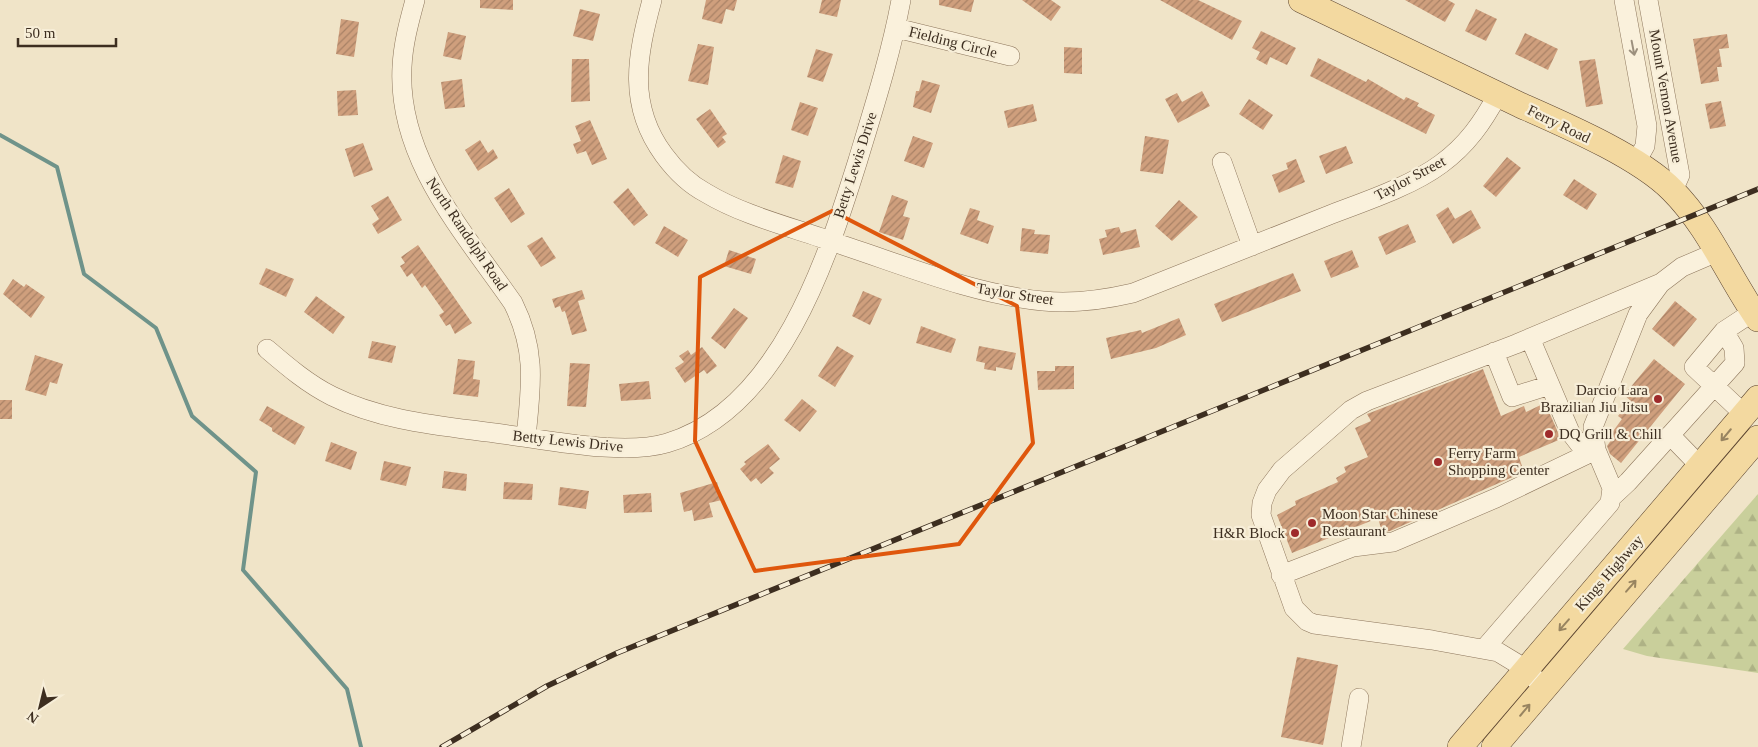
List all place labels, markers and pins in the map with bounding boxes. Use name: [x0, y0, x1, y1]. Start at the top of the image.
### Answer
place label: Darcio Lara Brazilian Jiu Jitsu: [1541, 382, 1648, 415]
marker: Darcio Lara Brazilian Jiu Jitsu: [1652, 393, 1664, 405]
place label: DQ Grill & Chill: [1559, 426, 1662, 442]
marker: DQ Grill & Chill: [1543, 428, 1555, 440]
place label: Ferry Farm Shopping Center: [1448, 445, 1549, 478]
marker: Ferry Farm Shopping Center: [1432, 456, 1444, 468]
place label: Moon Star Chinese Restaurant: [1322, 506, 1438, 539]
marker: Moon Star Chinese Restaurant: [1306, 517, 1318, 529]
place label: H&R Block: [1213, 525, 1285, 541]
marker: H&R Block: [1289, 527, 1301, 539]

